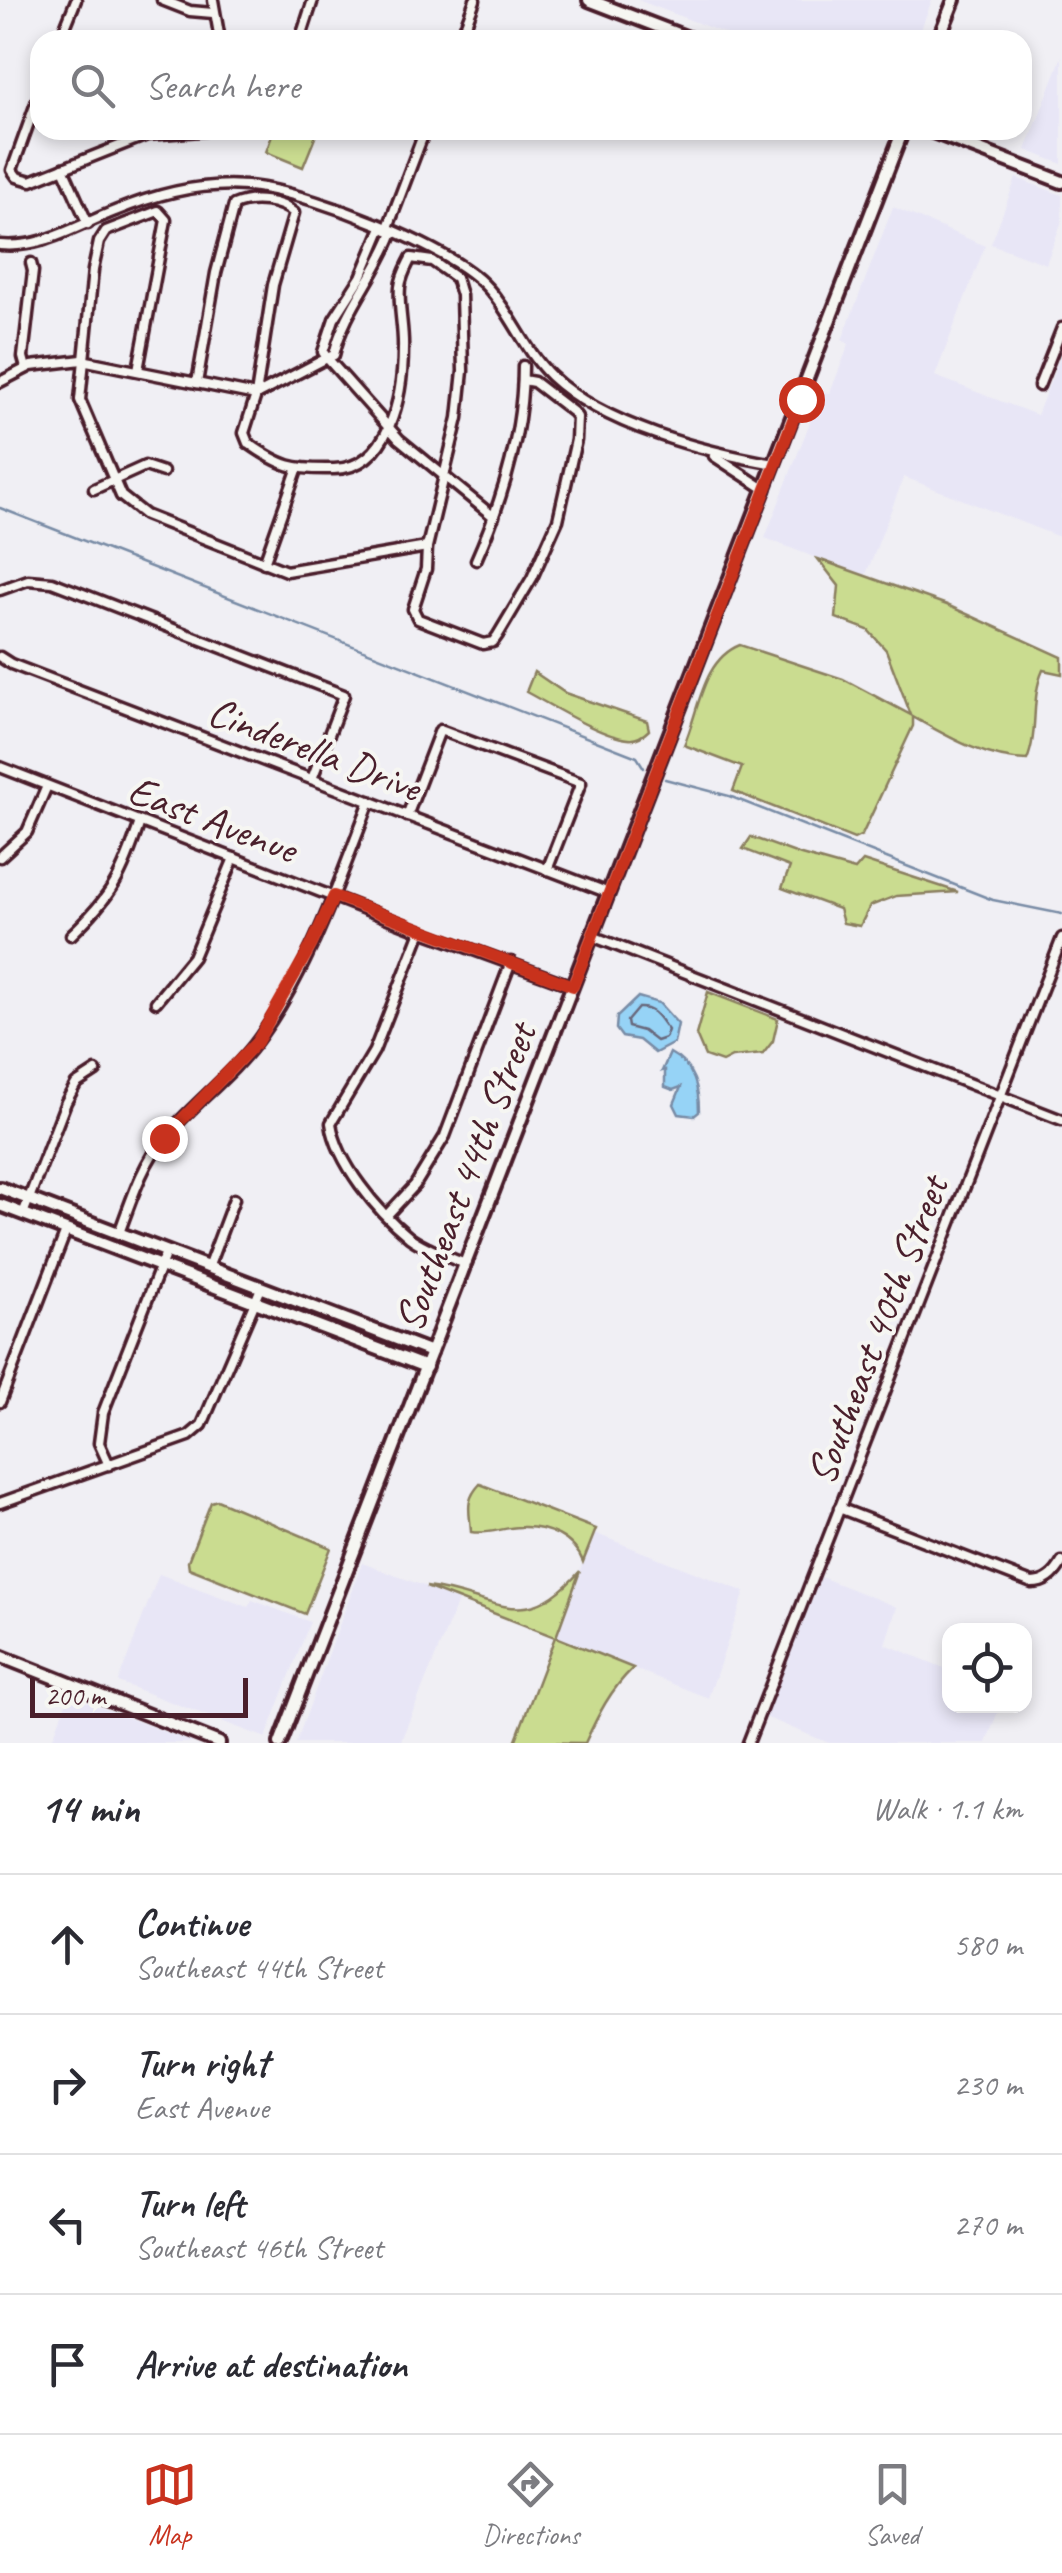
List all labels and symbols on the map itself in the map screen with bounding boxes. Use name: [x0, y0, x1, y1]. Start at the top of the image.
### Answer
route start: [779, 377, 825, 423]
street label: Cinderella Drive: [201, 685, 430, 815]
street label: East Avenue: [121, 763, 307, 877]
street label: Southeast 44th Street: [382, 1012, 550, 1339]
route end: [142, 1116, 188, 1162]
street label: Southeast 40th Street: [794, 1165, 962, 1492]
scale bar: [30, 1673, 248, 1718]

